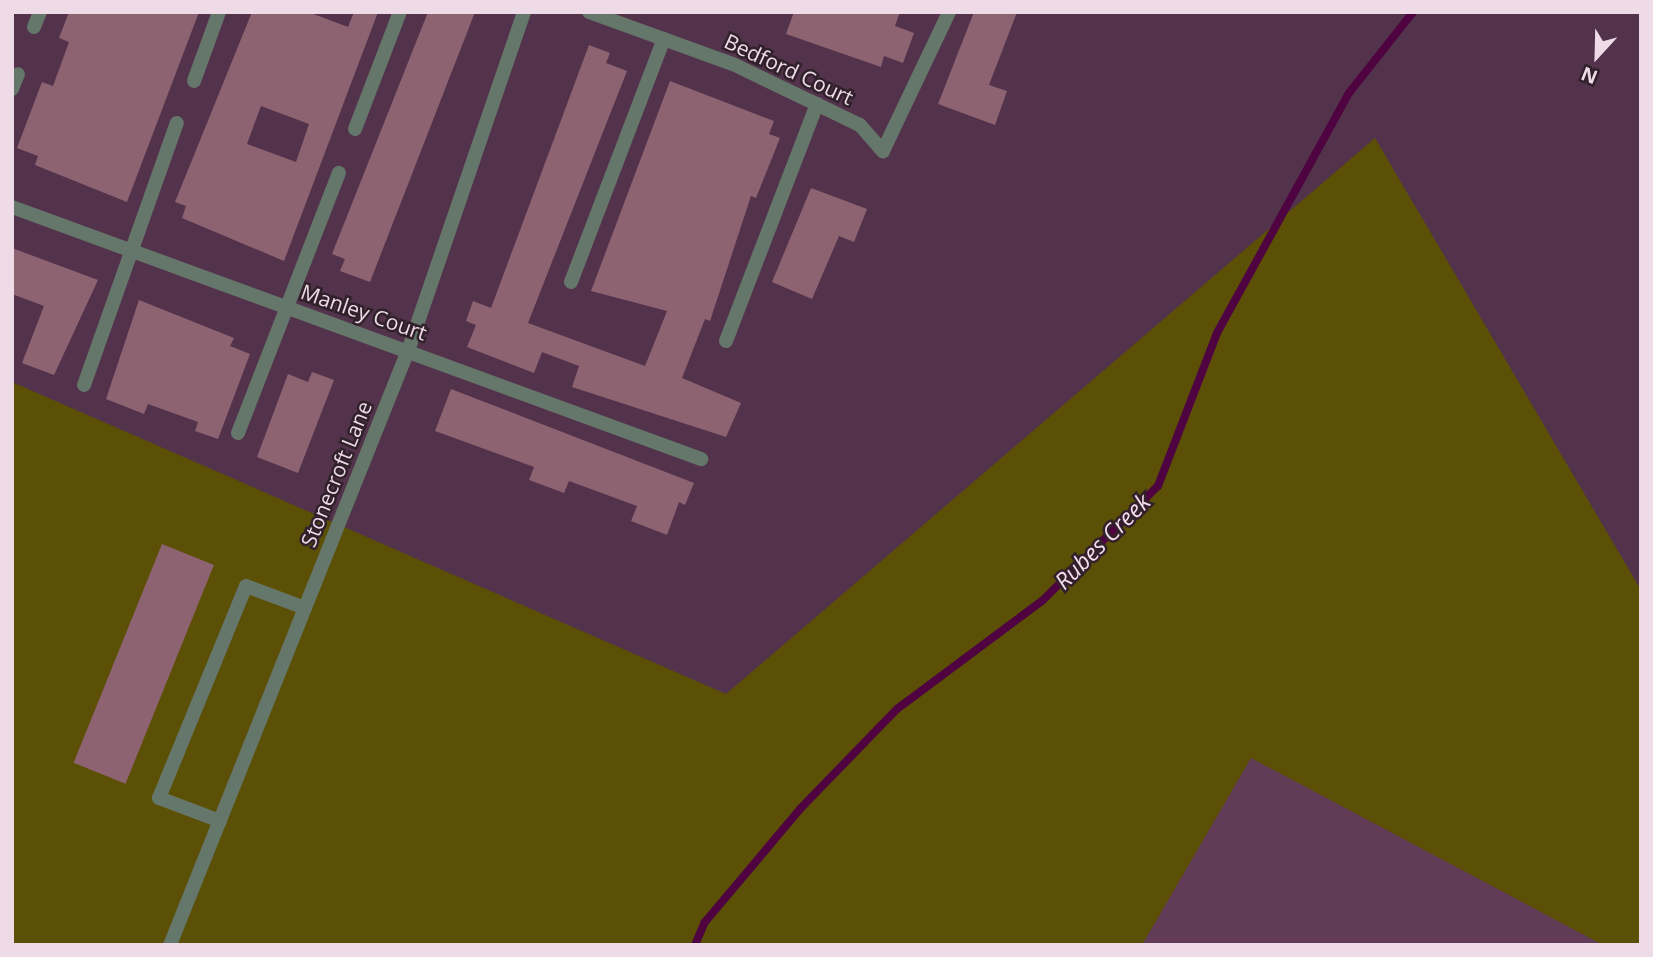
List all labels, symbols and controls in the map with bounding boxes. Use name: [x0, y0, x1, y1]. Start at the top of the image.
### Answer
north arrow: [1562, 21, 1632, 91]
street label: Bedford Court: [720, 28, 858, 110]
text: N: [1577, 61, 1601, 90]
street label: Manley Court: [298, 279, 430, 345]
street label: Stonecroft Lane: [295, 397, 377, 551]
water label: Rubes Creek: [1048, 487, 1156, 595]

